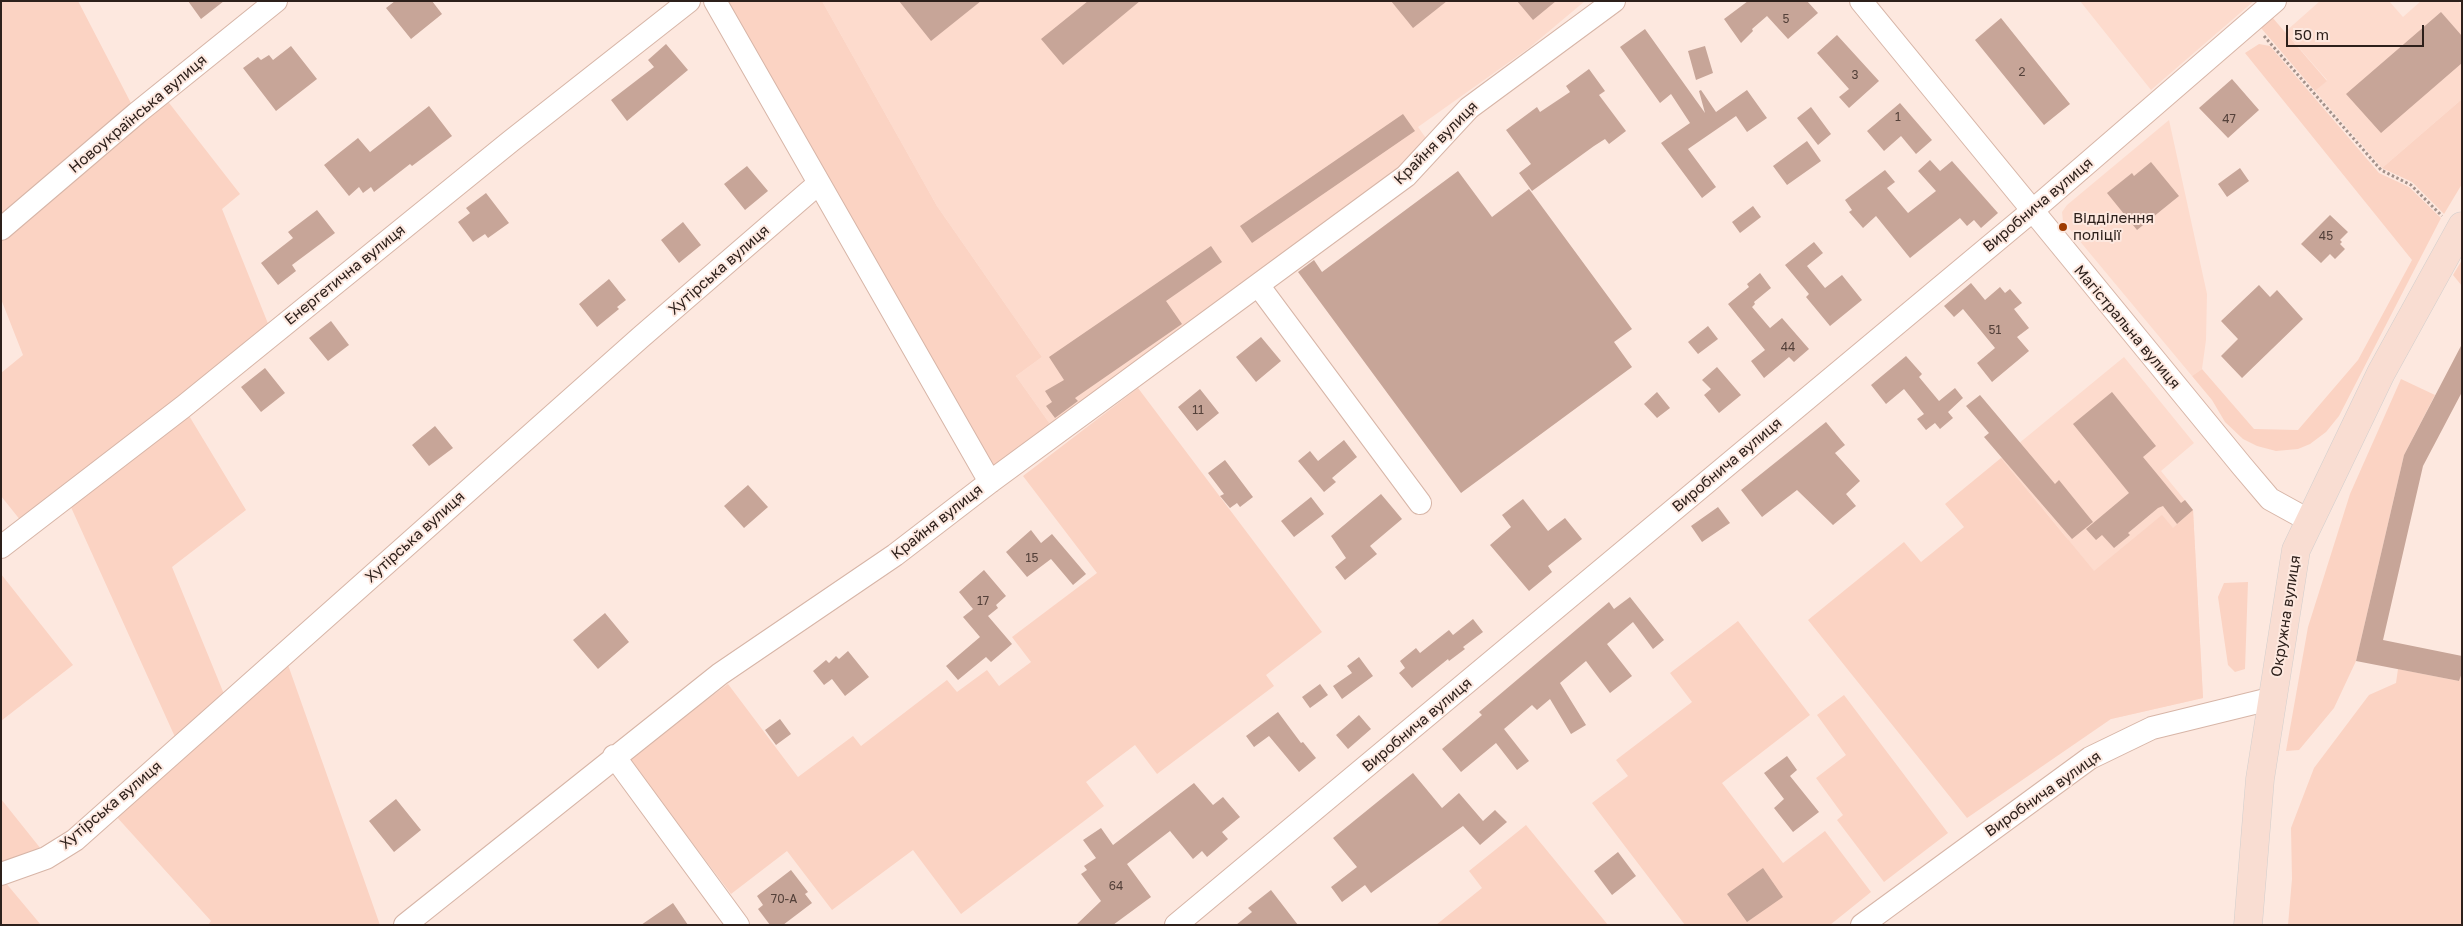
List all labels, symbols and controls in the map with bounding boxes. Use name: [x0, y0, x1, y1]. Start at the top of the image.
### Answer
house number: 5: [1783, 12, 1789, 26]
scale bar: [2288, 15, 2426, 47]
text: 50 m: [2294, 25, 2329, 43]
street label: Новоукраїнська вулиця: [65, 51, 211, 177]
house number: 2: [2019, 65, 2025, 79]
house number: 3: [1851, 68, 1859, 82]
street label: Крайня вулиця: [1390, 97, 1482, 189]
house number: 1: [1895, 110, 1901, 124]
house number: 47: [2222, 112, 2236, 126]
street label: Виробнича вулиця: [1980, 154, 2096, 256]
place label: Відділення поліції: [2073, 209, 2154, 244]
street label: Енергетична вулиця: [281, 221, 409, 329]
street label: Хутірська вулиця: [665, 221, 773, 319]
marker: Відділення поліції: [2057, 221, 2069, 233]
house number: 45: [2319, 229, 2333, 243]
street label: Магістральна вулиця: [2070, 262, 2184, 392]
house number: 51: [1989, 323, 2001, 337]
house number: 44: [1781, 340, 1795, 354]
house number: 11: [1192, 403, 1204, 417]
street label: Виробнича вулиця: [1669, 414, 1785, 516]
street label: Крайня вулиця: [888, 481, 986, 563]
street label: Хутірська вулиця: [362, 488, 468, 586]
house number: 15: [1026, 551, 1038, 565]
street label: Окружна вулиця: [2268, 554, 2304, 678]
house number: 17: [977, 594, 989, 608]
street label: Виробнича вулиця: [1359, 674, 1475, 776]
street label: Виробнича вулиця: [1982, 747, 2104, 841]
street label: Хутірська вулиця: [56, 757, 166, 853]
house number: 64: [1109, 879, 1123, 893]
house number: 70-А: [771, 892, 797, 906]

